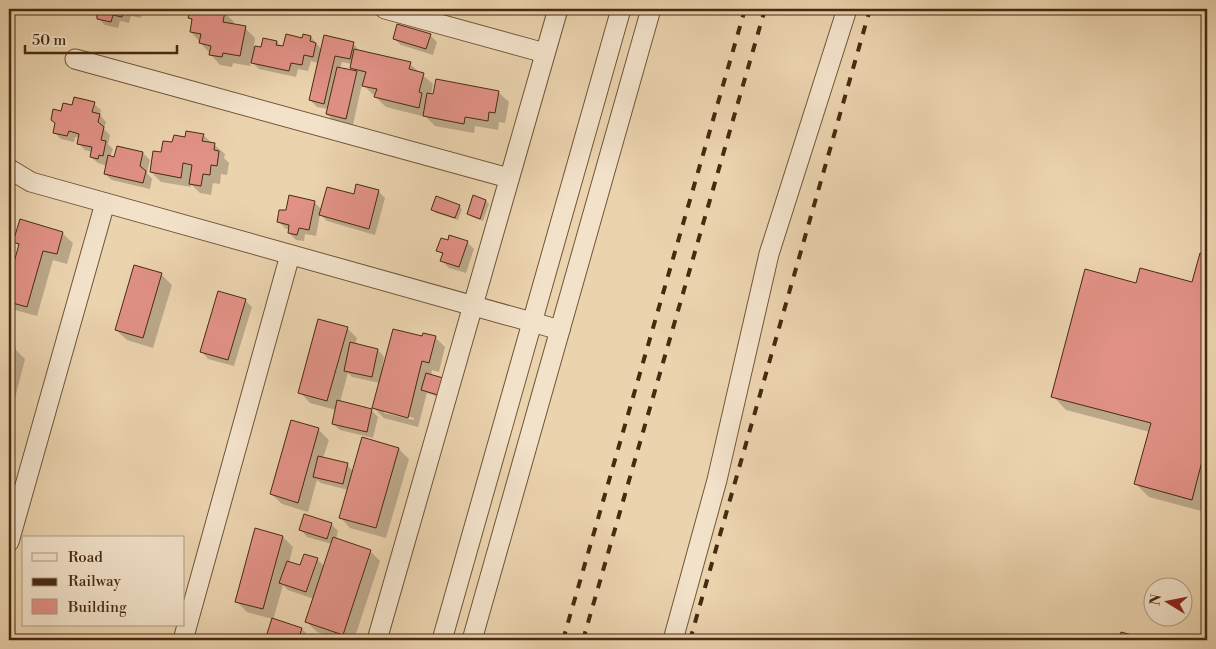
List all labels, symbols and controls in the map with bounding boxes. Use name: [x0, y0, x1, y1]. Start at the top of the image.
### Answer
scale bar: [25, 22, 178, 54]
text: 50 m: [32, 31, 66, 50]
legend: [22, 536, 185, 626]
text: Road: [68, 548, 103, 567]
text: Railway: [68, 572, 122, 591]
north arrow: [1144, 576, 1194, 626]
text: N: [1146, 593, 1166, 607]
text: Building: [67, 598, 127, 617]

